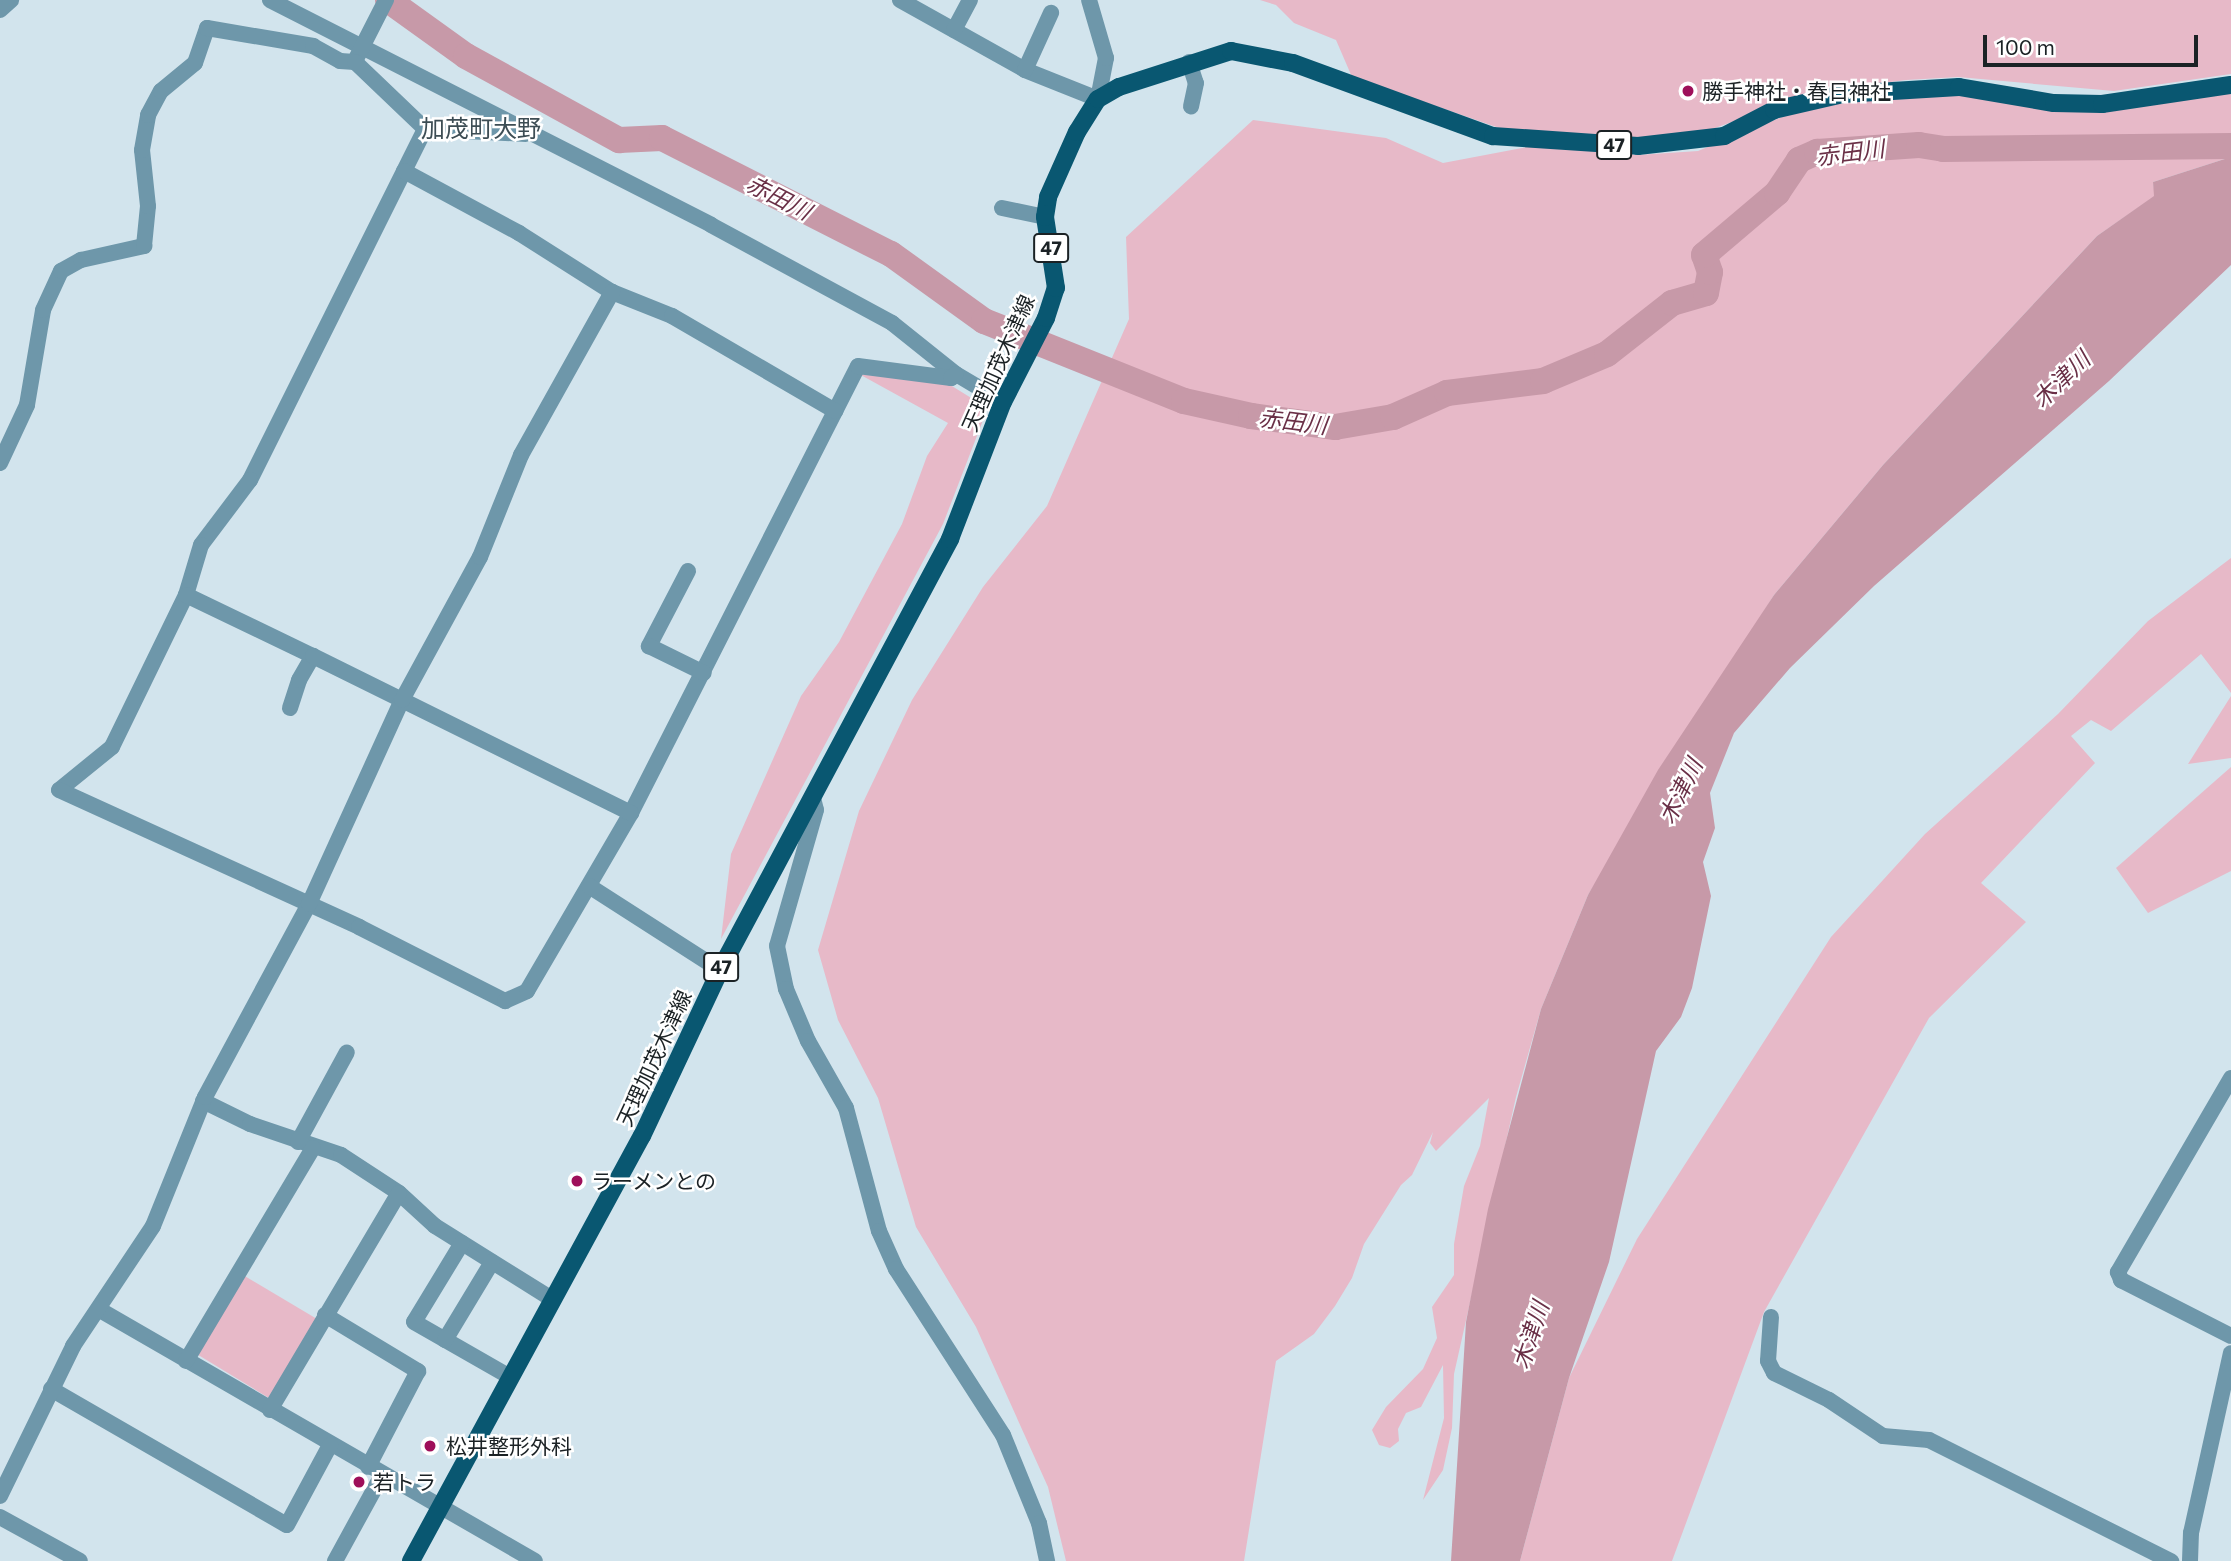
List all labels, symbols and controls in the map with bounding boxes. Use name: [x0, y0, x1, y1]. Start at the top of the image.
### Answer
scale bar: [1986, 21, 2201, 65]
text: 100 m: [1996, 34, 2055, 59]
place label: 勝手神社・春日神社: [1702, 78, 1891, 104]
marker: 勝手神社・春日神社: [1680, 83, 1696, 99]
district label: 加茂町大野: [421, 114, 541, 142]
road number: 47: [1595, 130, 1633, 160]
water label: 赤田川: [1814, 134, 1886, 170]
water label: 赤田川: [742, 169, 816, 225]
road number: 47: [1032, 232, 1070, 264]
street label: 天理加茂木津線: [957, 291, 1039, 435]
water label: 木津川: [2027, 345, 2095, 413]
water label: 赤田川: [1257, 403, 1329, 439]
water label: 木津川: [1652, 754, 1708, 828]
road number: 47: [702, 951, 740, 982]
street label: 天理加茂木津線: [612, 986, 696, 1130]
place label: ラーメンとの: [591, 1168, 717, 1194]
marker: ラーメンとの: [569, 1173, 585, 1189]
water label: 木津川: [1506, 1298, 1554, 1372]
place label: 松井整形外科: [446, 1433, 572, 1459]
marker: 松井整形外科: [420, 1436, 440, 1456]
place label: 若トラ: [373, 1469, 436, 1495]
marker: 若トラ: [351, 1474, 367, 1490]

